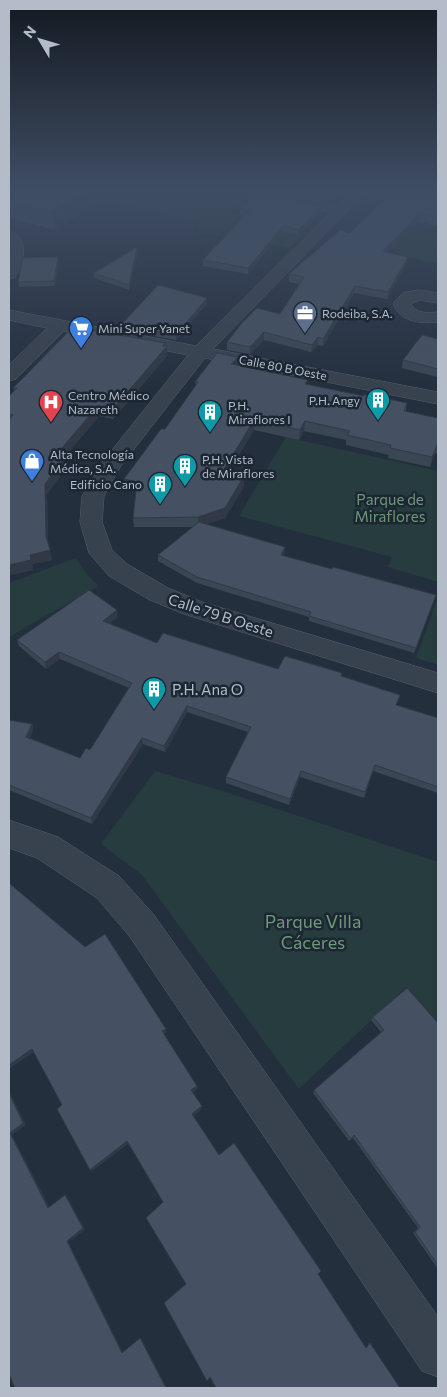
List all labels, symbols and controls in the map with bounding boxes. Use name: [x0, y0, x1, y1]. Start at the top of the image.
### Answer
north arrow: [15, 15, 65, 65]
text: N: [19, 22, 39, 41]
office icon: Rodeiba, S.A.: [292, 300, 318, 334]
place label: Rodeiba, S.A.: [322, 306, 393, 320]
supermarket icon: Mini Super Yanet: [68, 315, 94, 349]
place label: Mini Super Yanet: [98, 321, 190, 335]
street label: Calle 80 B Oeste: [238, 352, 328, 382]
building icon: P.H. Angy: [365, 387, 391, 421]
place label: Centro Médico Nazareth: [68, 388, 149, 416]
hospital icon: Centro Médico Nazareth: [38, 389, 64, 423]
place label: P.H. Angy: [309, 393, 360, 407]
place label: P.H. Miraflores I: [228, 398, 291, 426]
building icon: P.H. Miraflores I: [197, 399, 223, 433]
place label: Alta Tecnología Médica, S.A.: [50, 447, 134, 475]
shop icon: Alta Tecnología Médica, S.A.: [19, 448, 45, 482]
place label: P.H. Vista de Miraflores: [202, 452, 274, 480]
building icon: P.H. Vista de Miraflores: [172, 453, 198, 487]
building icon: Edificio Cano: [147, 471, 173, 505]
place label: Edificio Cano: [70, 477, 142, 491]
park label: Parque de Miraflores: [354, 490, 426, 525]
street label: Calle 79 B Oeste: [166, 589, 276, 641]
building icon: P.H. Ana O: [141, 676, 167, 710]
place label: P.H. Ana O: [172, 680, 243, 698]
park label: Parque Villa Cáceres: [265, 910, 361, 953]

